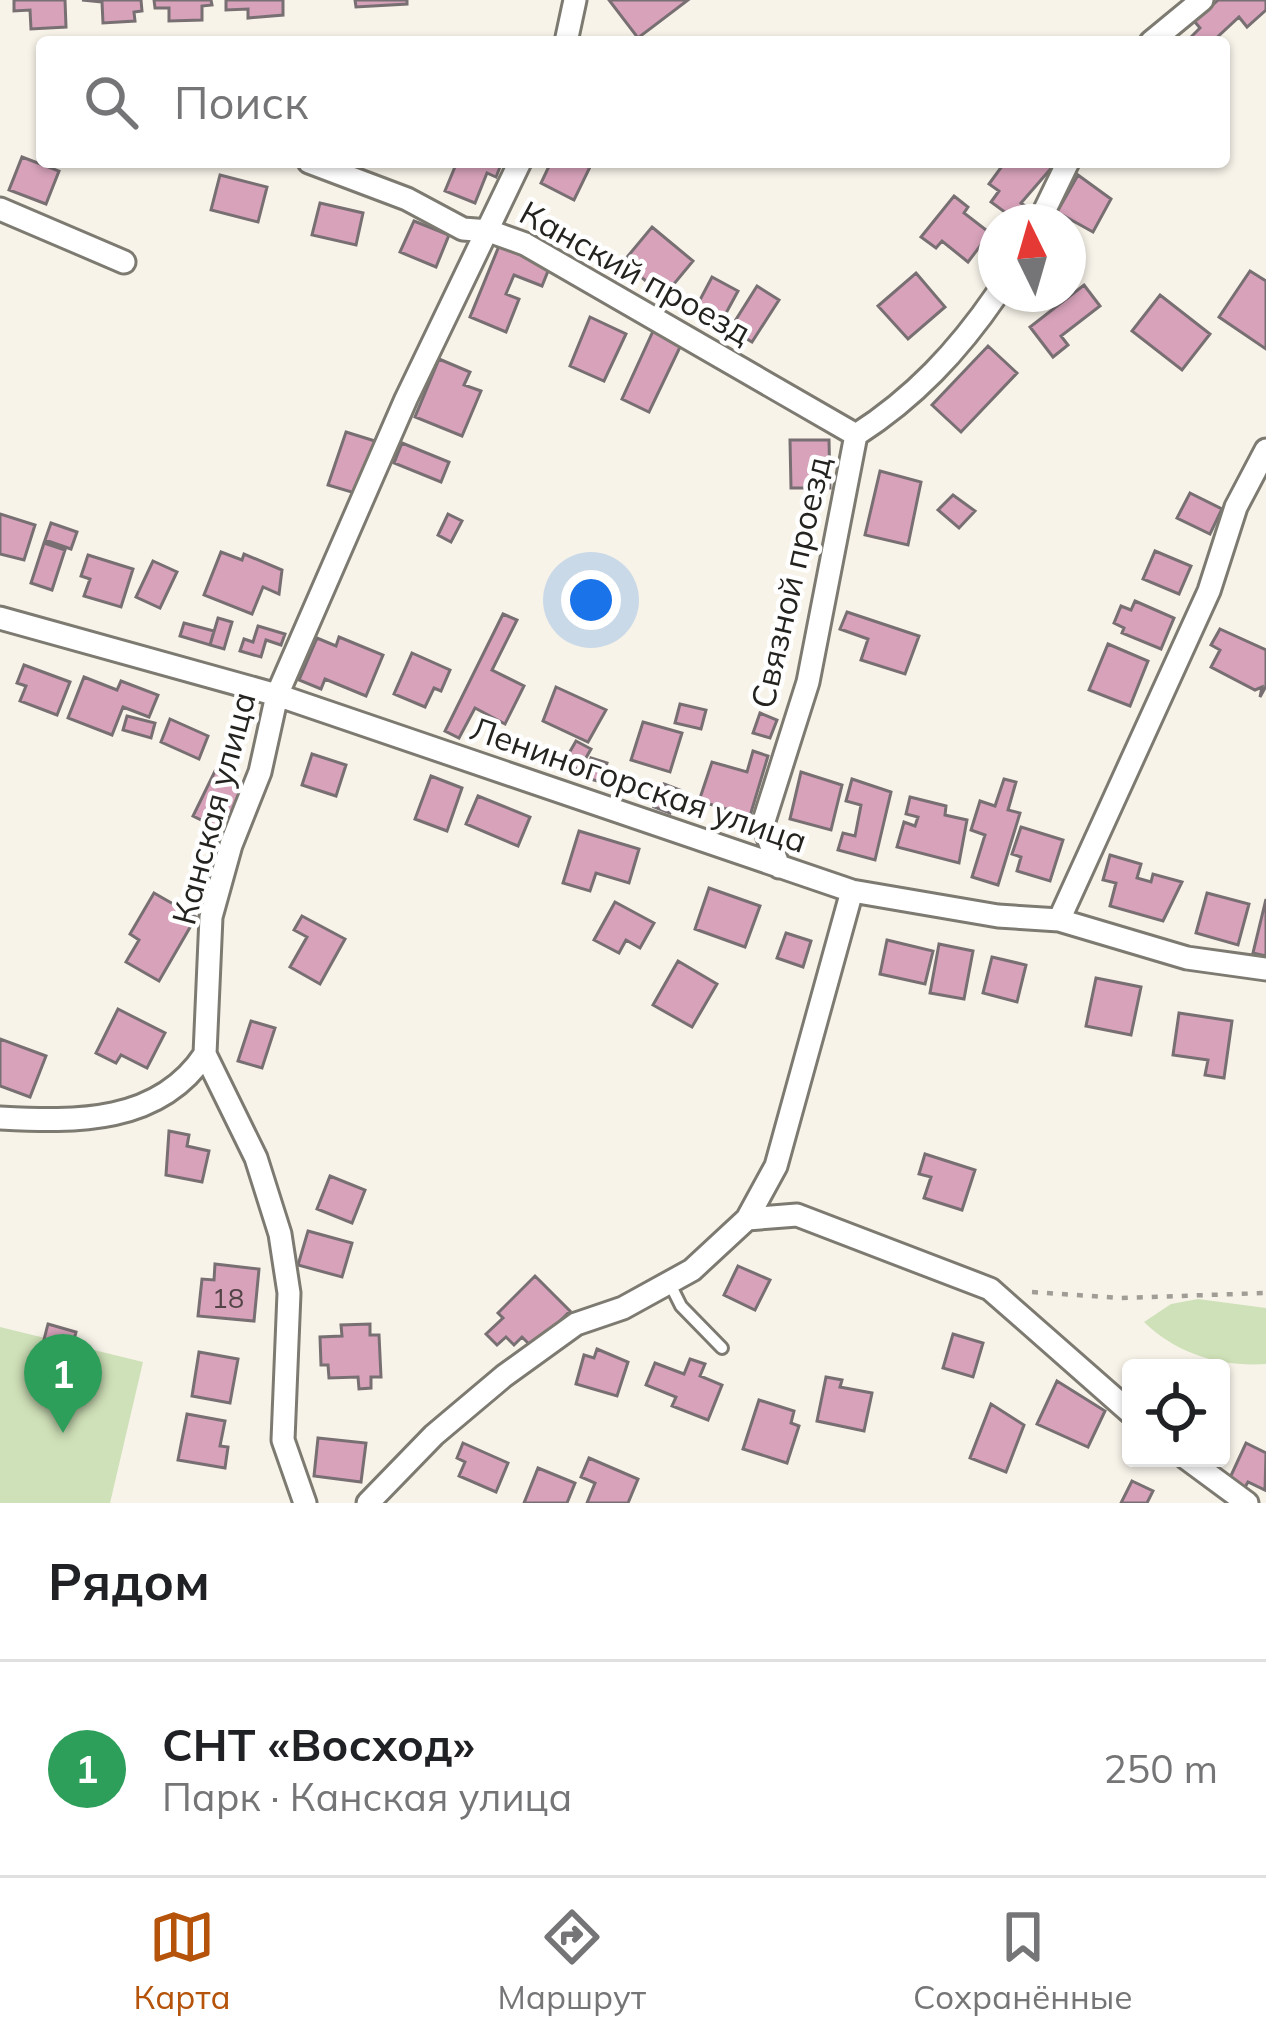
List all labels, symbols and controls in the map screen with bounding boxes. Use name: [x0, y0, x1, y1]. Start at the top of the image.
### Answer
search box: [36, 36, 1230, 168]
icon: search: [78, 69, 144, 135]
text: Поиск: [174, 74, 308, 130]
street label: Канский проезд: [513, 191, 759, 353]
north arrow: [978, 204, 1086, 312]
street label: Связной проезд: [741, 452, 839, 712]
your location: [561, 570, 621, 630]
street label: Канская улица: [162, 687, 264, 929]
street label: Лениногорская улица: [465, 707, 813, 861]
house number: 18: [212, 1281, 244, 1315]
pin: 1: [24, 1334, 102, 1433]
map controls: [1122, 1359, 1230, 1467]
button: locate: [1122, 1359, 1230, 1467]
text: Рядом: [48, 1549, 210, 1613]
text: СНТ «Восход»: [162, 1716, 475, 1772]
text: 1: [75, 1744, 99, 1793]
text: 250 m: [1103, 1744, 1218, 1793]
text: Парк · Канская улица: [162, 1772, 572, 1821]
tab: Карта: [133, 1904, 231, 2017]
tab: Маршрут: [498, 1904, 646, 2017]
tab: Сохранённые: [913, 1904, 1133, 2017]

